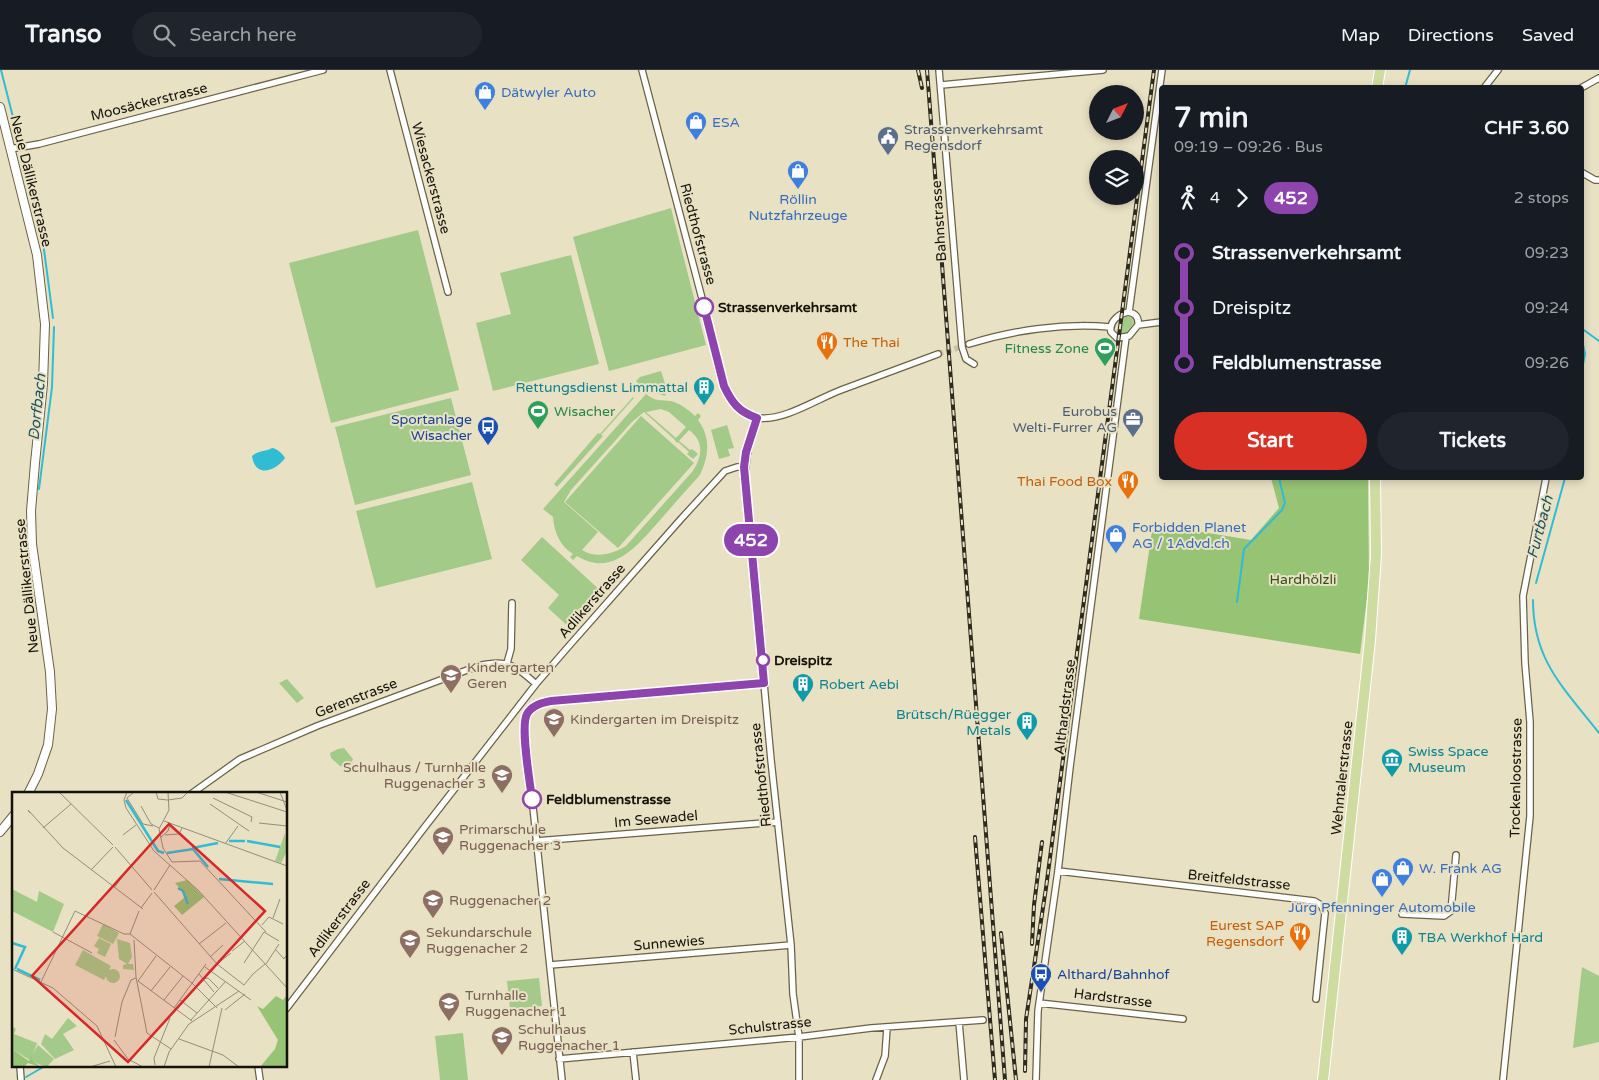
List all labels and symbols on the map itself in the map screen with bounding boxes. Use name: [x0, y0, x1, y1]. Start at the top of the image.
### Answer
street label: Moosäckerstrasse: [89, 79, 209, 125]
shop icon: Dätwyler Auto: [473, 80, 497, 111]
place label: Dätwyler Auto: [501, 84, 596, 101]
north arrow: [1089, 85, 1144, 140]
shop icon: ESA: [684, 110, 708, 141]
street label: Neue Dällikerstrasse: [6, 113, 56, 249]
place label: ESA: [712, 114, 740, 131]
street label: Wiesackerstrasse: [408, 120, 454, 236]
place label: Strassenverkehrsamt Regensdorf: [904, 121, 1044, 154]
public building icon: Strassenverkehrsamt Regensdorf: [876, 125, 900, 156]
shop icon: Röllin Nutzfahrzeuge: [786, 159, 810, 190]
street label: Bahnstrasse: [928, 180, 950, 262]
street label: Riedthofstrasse: [676, 181, 720, 287]
place label: Röllin Nutzfahrzeuge: [749, 191, 848, 224]
marker: Strassenverkehrsamt: [694, 297, 714, 317]
place label: Strassenverkehrsamt: [718, 299, 858, 316]
restaurant icon: The Thai: [815, 330, 839, 361]
place label: The Thai: [843, 334, 900, 351]
sports icon: Fitness Zone: [1093, 336, 1117, 367]
place label: Fitness Zone: [1004, 340, 1089, 357]
water label: Dorfbach: [25, 372, 50, 441]
building icon: Rettungsdienst Limmattal: [692, 375, 716, 406]
place label: Rettungsdienst Limmattal: [515, 379, 688, 396]
sports icon: Wisacher: [526, 399, 550, 430]
place label: Wisacher: [554, 403, 616, 420]
place label: Eurobus Welti-Furrer AG: [1013, 403, 1117, 436]
office icon: Eurobus Welti-Furrer AG: [1121, 407, 1145, 438]
place label: Sportanlage Wisacher: [391, 411, 473, 444]
bus stop icon: Sportanlage Wisacher: [476, 415, 500, 446]
restaurant icon: Thai Food Box: [1116, 469, 1140, 500]
place label: Thai Food Box: [1017, 473, 1112, 490]
water label: Furtbach: [1523, 493, 1557, 560]
street label: Neue Dällikerstrasse: [11, 518, 43, 654]
place label: Forbidden Planet AG / 1Advd.ch: [1132, 519, 1247, 552]
shop icon: Forbidden Planet AG / 1Advd.ch: [1104, 523, 1128, 554]
line badge: 452: [722, 524, 780, 556]
street label: Adlikerstrasse: [555, 560, 629, 642]
park label: Hardhölzli: [1270, 571, 1336, 588]
place label: Dreispitz: [774, 652, 832, 669]
marker: Dreispitz: [756, 653, 770, 667]
street label: Althardstrasse: [1051, 658, 1079, 756]
place label: Kindergarten Geren: [467, 659, 554, 692]
school or university icon: Kindergarten Geren: [439, 663, 463, 694]
building icon: Robert Aebi: [791, 672, 815, 703]
street label: Gerenstrasse: [312, 674, 400, 721]
place label: Robert Aebi: [819, 676, 899, 693]
place label: Brütsch/Rüegger Metals: [896, 706, 1012, 739]
school or university icon: Kindergarten im Dreispitz: [542, 707, 566, 738]
building icon: Brütsch/Rüegger Metals: [1015, 710, 1039, 741]
place label: Kindergarten im Dreispitz: [570, 711, 739, 728]
street label: Trockenloostrasse: [1506, 718, 1526, 838]
street label: Wehntalerstrasse: [1328, 720, 1356, 836]
street label: Riedthofstrasse: [747, 722, 775, 828]
place label: Swiss Space Museum: [1408, 743, 1488, 776]
museum icon: Swiss Space Museum: [1380, 747, 1404, 778]
place label: Schulhaus / Turnhalle Ruggenacher 3: [343, 759, 486, 792]
school or university icon: Schulhaus / Turnhalle Ruggenacher 3: [490, 763, 514, 794]
marker: Feldblumenstrasse: [522, 789, 542, 809]
place label: Feldblumenstrasse: [546, 791, 671, 808]
inset map: [12, 792, 288, 1068]
street label: Im Seewadel: [613, 807, 699, 831]
place label: Primarschule Ruggenacher 3: [459, 821, 561, 854]
school or university icon: Primarschule Ruggenacher 3: [431, 825, 455, 856]
shop icon: W. Frank AG: [1391, 856, 1415, 887]
place label: W. Frank AG: [1419, 860, 1502, 877]
street label: Breitfeldstrasse: [1187, 866, 1291, 894]
shop icon: Jürg Pfenninger Automobile: [1370, 867, 1394, 898]
street label: Adlikerstrasse: [304, 875, 374, 960]
school or university icon: Ruggenacher 2: [421, 888, 445, 919]
place label: Ruggenacher 2: [449, 892, 551, 909]
place label: Jürg Pfenninger Automobile: [1288, 899, 1476, 916]
place label: Eurest SAP Regensdorf: [1206, 917, 1285, 950]
restaurant icon: Eurest SAP Regensdorf: [1288, 921, 1312, 952]
place label: Sekundarschule Ruggenacher 2: [426, 924, 532, 957]
building icon: TBA Werkhof Hard: [1390, 925, 1414, 956]
school or university icon: Sekundarschule Ruggenacher 2: [398, 928, 422, 959]
place label: TBA Werkhof Hard: [1418, 929, 1543, 946]
street label: Sunnewies: [633, 931, 705, 955]
bus stop icon: Althard/Bahnhof: [1029, 962, 1053, 993]
place label: Althard/Bahnhof: [1057, 966, 1170, 983]
street label: Hardstrasse: [1073, 985, 1153, 1011]
place label: Turnhalle Ruggenacher 1: [465, 987, 567, 1020]
school or university icon: Turnhalle Ruggenacher 1: [437, 991, 461, 1022]
street label: Schulstrasse: [728, 1013, 812, 1039]
place label: Schulhaus Ruggenacher 1: [518, 1021, 620, 1054]
school or university icon: Schulhaus Ruggenacher 1: [490, 1025, 514, 1056]

